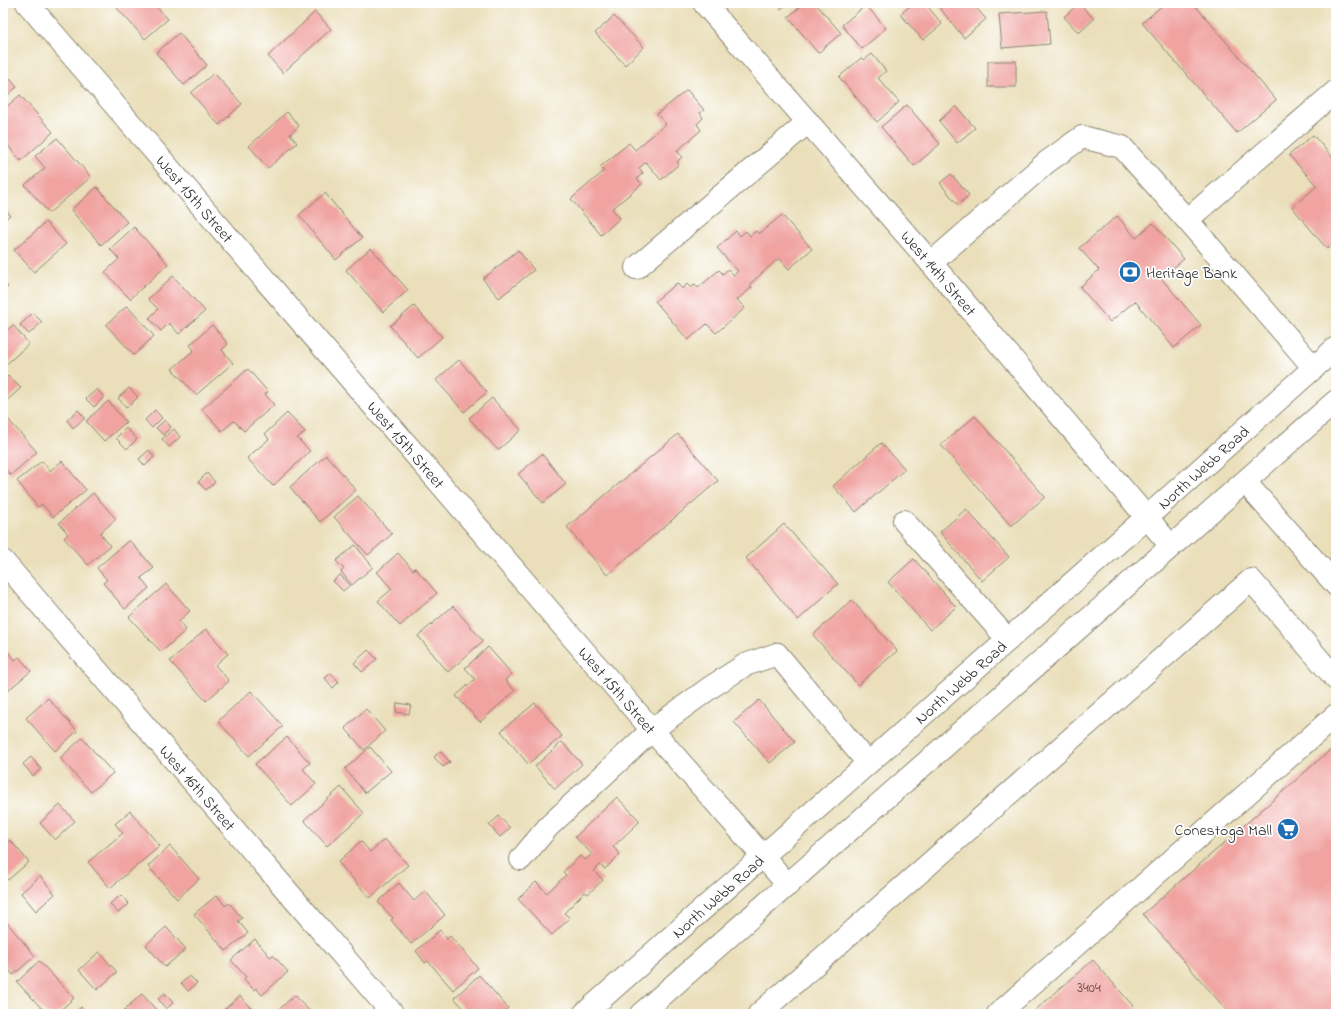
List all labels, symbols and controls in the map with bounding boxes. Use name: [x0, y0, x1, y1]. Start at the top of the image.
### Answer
street label: West 15th Street: [149, 151, 239, 249]
street label: West 14th Street: [894, 226, 982, 323]
bank icon: Heritage Bank: [1117, 259, 1143, 285]
place label: Heritage Bank: [1146, 262, 1238, 286]
street label: West 15th Street: [360, 397, 450, 495]
street label: North Webb Road: [1153, 421, 1255, 516]
street label: North Webb Road: [910, 636, 1013, 731]
street label: West 15th Street: [572, 642, 661, 741]
street label: West 16th Street: [153, 741, 241, 838]
supermarket icon: Conestoga Mall: [1275, 816, 1301, 842]
place label: Conestoga Mall: [1174, 819, 1272, 843]
street label: North Webb Road: [667, 850, 770, 945]
house number: 3404: [1077, 978, 1101, 999]

